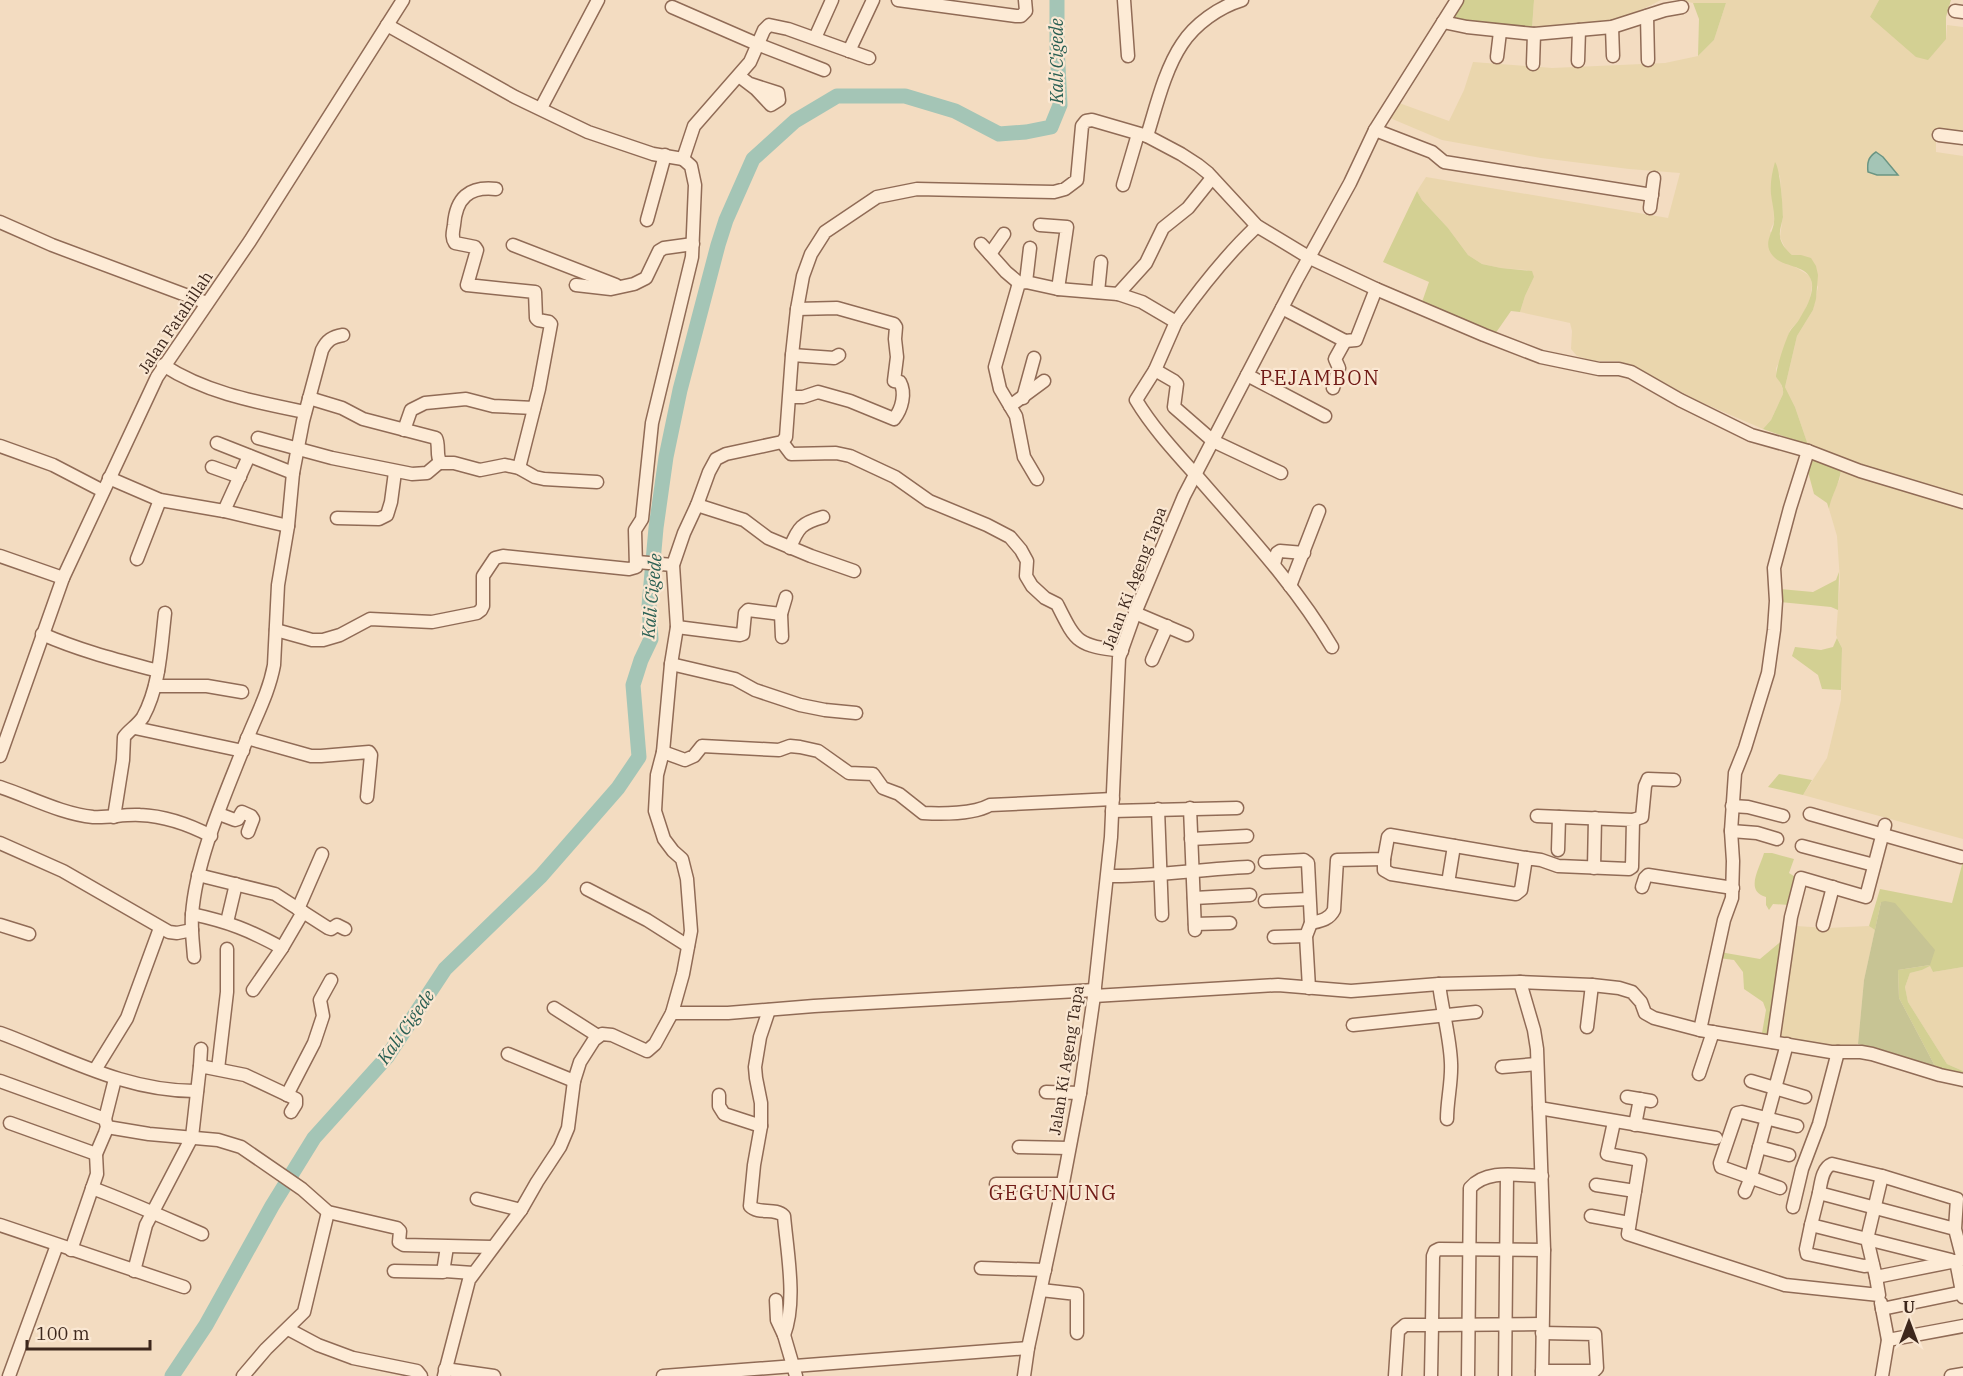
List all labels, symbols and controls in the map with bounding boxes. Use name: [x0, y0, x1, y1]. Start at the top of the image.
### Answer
water label: Kali Cigede: [1045, 18, 1068, 105]
street label: Jalan Fatahillah: [133, 267, 217, 377]
district label: PEJAMBON: [1260, 364, 1380, 391]
street label: Jalan Ki Ageng Tapa: [1098, 503, 1171, 652]
water label: Kali Cigede: [636, 552, 667, 641]
street label: Jalan Ki Ageng Tapa: [1044, 983, 1088, 1136]
water label: Kali Cigede: [371, 985, 440, 1069]
district label: GEGUNUNG: [989, 1179, 1117, 1206]
north arrow: [1879, 1292, 1939, 1352]
text: U: [1903, 1297, 1915, 1317]
scale bar: [27, 1313, 150, 1351]
text: 100 m: [36, 1322, 90, 1345]

